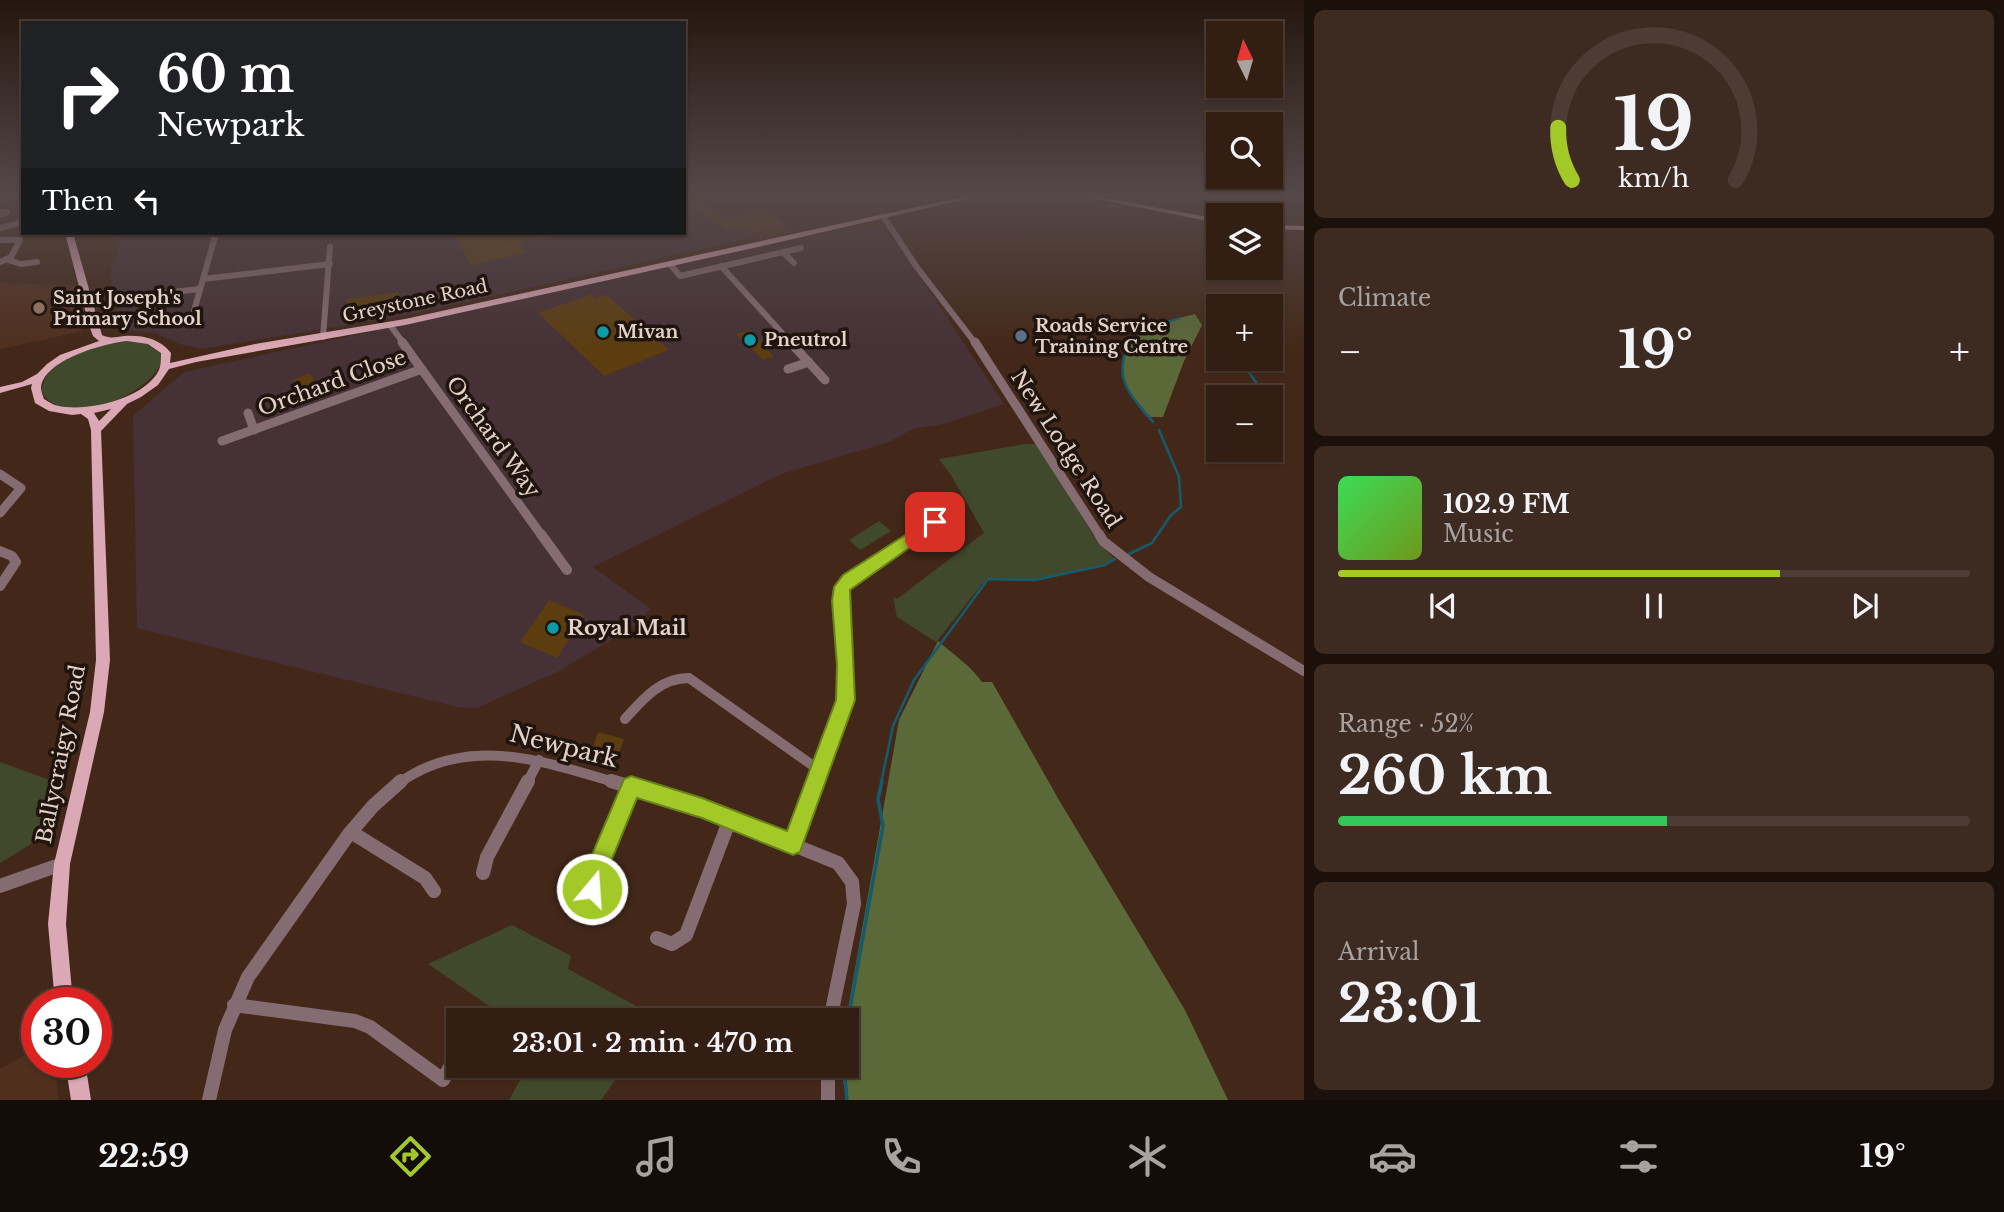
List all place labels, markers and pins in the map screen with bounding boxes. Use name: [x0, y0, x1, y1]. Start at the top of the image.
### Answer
place label: Saint Joseph's Primary School: [53, 287, 202, 330]
marker: Saint Joseph's Primary School: [31, 300, 47, 316]
place label: Roads Service Training Centre: [1035, 315, 1188, 358]
place label: Mivan: [617, 321, 678, 343]
marker: Mivan: [595, 324, 611, 340]
marker: Roads Service Training Centre: [1013, 328, 1029, 344]
place label: Pneutrol: [764, 329, 848, 351]
marker: Pneutrol: [742, 332, 758, 348]
pin: [905, 492, 965, 552]
place label: Royal Mail: [567, 615, 687, 641]
marker: Royal Mail: [545, 620, 561, 636]

